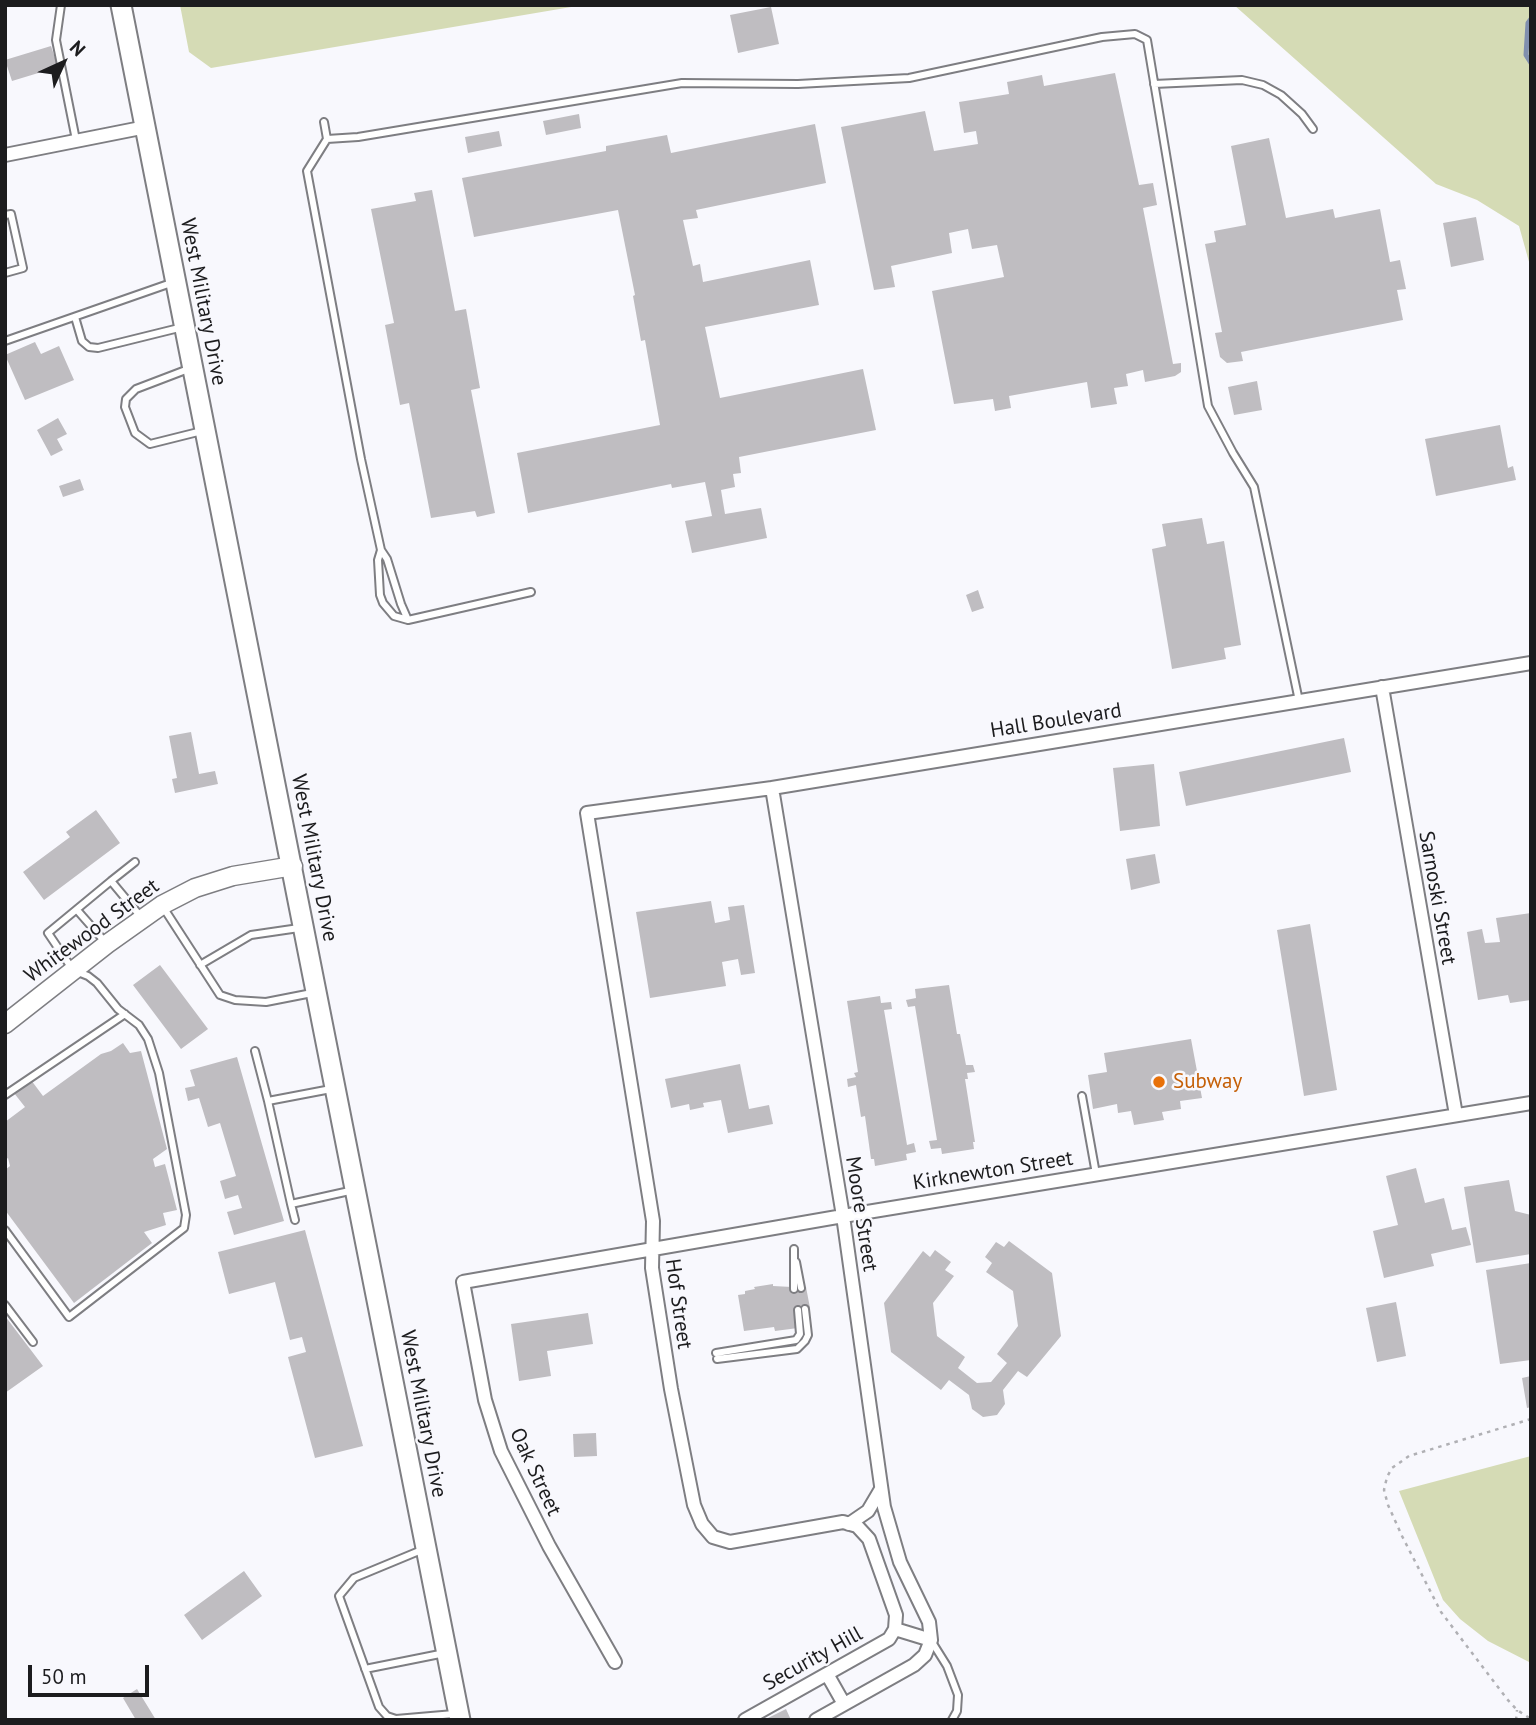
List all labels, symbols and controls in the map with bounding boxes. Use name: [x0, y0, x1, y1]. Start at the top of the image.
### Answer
north arrow: [28, 28, 98, 98]
text: N: [65, 35, 91, 61]
street label: West Military Drive: [174, 216, 232, 388]
street label: Hall Boulevard: [989, 698, 1123, 744]
street label: West Military Drive: [285, 772, 343, 944]
street label: Sarnoski Street: [1413, 829, 1461, 967]
street label: Whitewood Street: [20, 874, 164, 988]
place label: Subway: [1173, 1069, 1242, 1095]
marker: Subway: [1151, 1074, 1167, 1090]
street label: Kirknewton Street: [911, 1146, 1075, 1196]
street label: Moore Street: [839, 1155, 883, 1273]
street label: Hof Street: [659, 1257, 697, 1351]
street label: West Military Drive: [394, 1328, 452, 1500]
street label: Oak Street: [504, 1424, 566, 1520]
street label: Security Hill: [759, 1621, 867, 1697]
scale bar: [32, 1652, 152, 1696]
text: 50 m: [41, 1663, 87, 1690]

